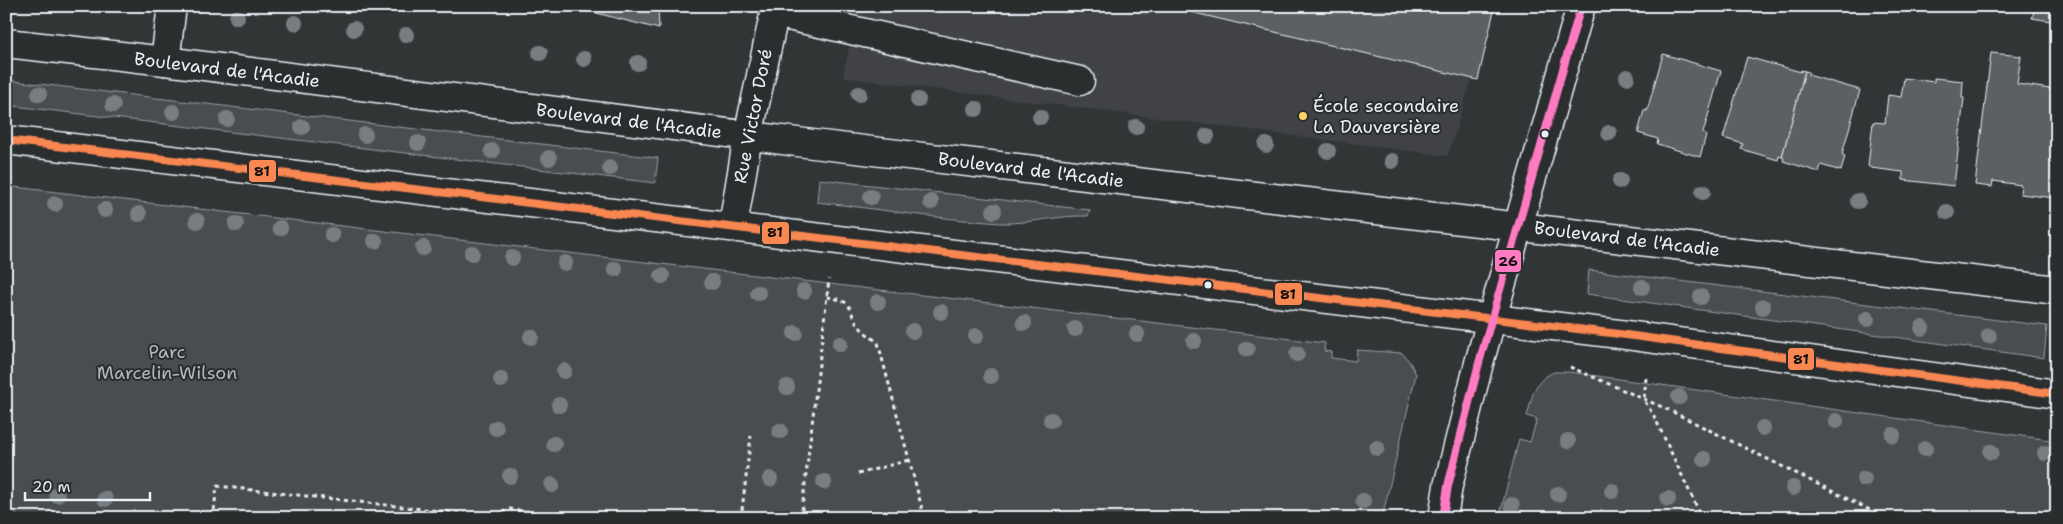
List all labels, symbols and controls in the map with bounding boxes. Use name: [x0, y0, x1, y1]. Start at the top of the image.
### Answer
street label: Boulevard de l'Acadie: [133, 47, 321, 93]
street label: Rue Victor Doré: [728, 47, 778, 185]
place label: École secondaire La Dauversière: [1313, 94, 1459, 139]
street label: Boulevard de l'Acadie: [535, 98, 723, 144]
marker: École secondaire La Dauversière: [1297, 110, 1309, 122]
unlabelled marker: [1540, 129, 1550, 139]
street label: Boulevard de l'Acadie: [937, 147, 1125, 193]
line badge: 81: [248, 159, 277, 183]
text: 81: [254, 162, 270, 180]
street label: Boulevard de l'Acadie: [1533, 216, 1721, 262]
line badge: 81: [761, 221, 790, 245]
text: 81: [767, 223, 783, 241]
line badge: 26: [1494, 249, 1522, 273]
text: 26: [1498, 252, 1518, 270]
unlabelled marker: [1203, 280, 1213, 290]
line badge: 81: [1274, 282, 1303, 306]
text: 81: [1280, 285, 1296, 303]
park label: Parc Marcelin-Wilson: [97, 340, 237, 385]
line badge: 81: [1787, 347, 1815, 371]
text: 81: [1793, 350, 1809, 368]
scale bar: [25, 469, 150, 501]
text: 20 m: [32, 477, 71, 497]

